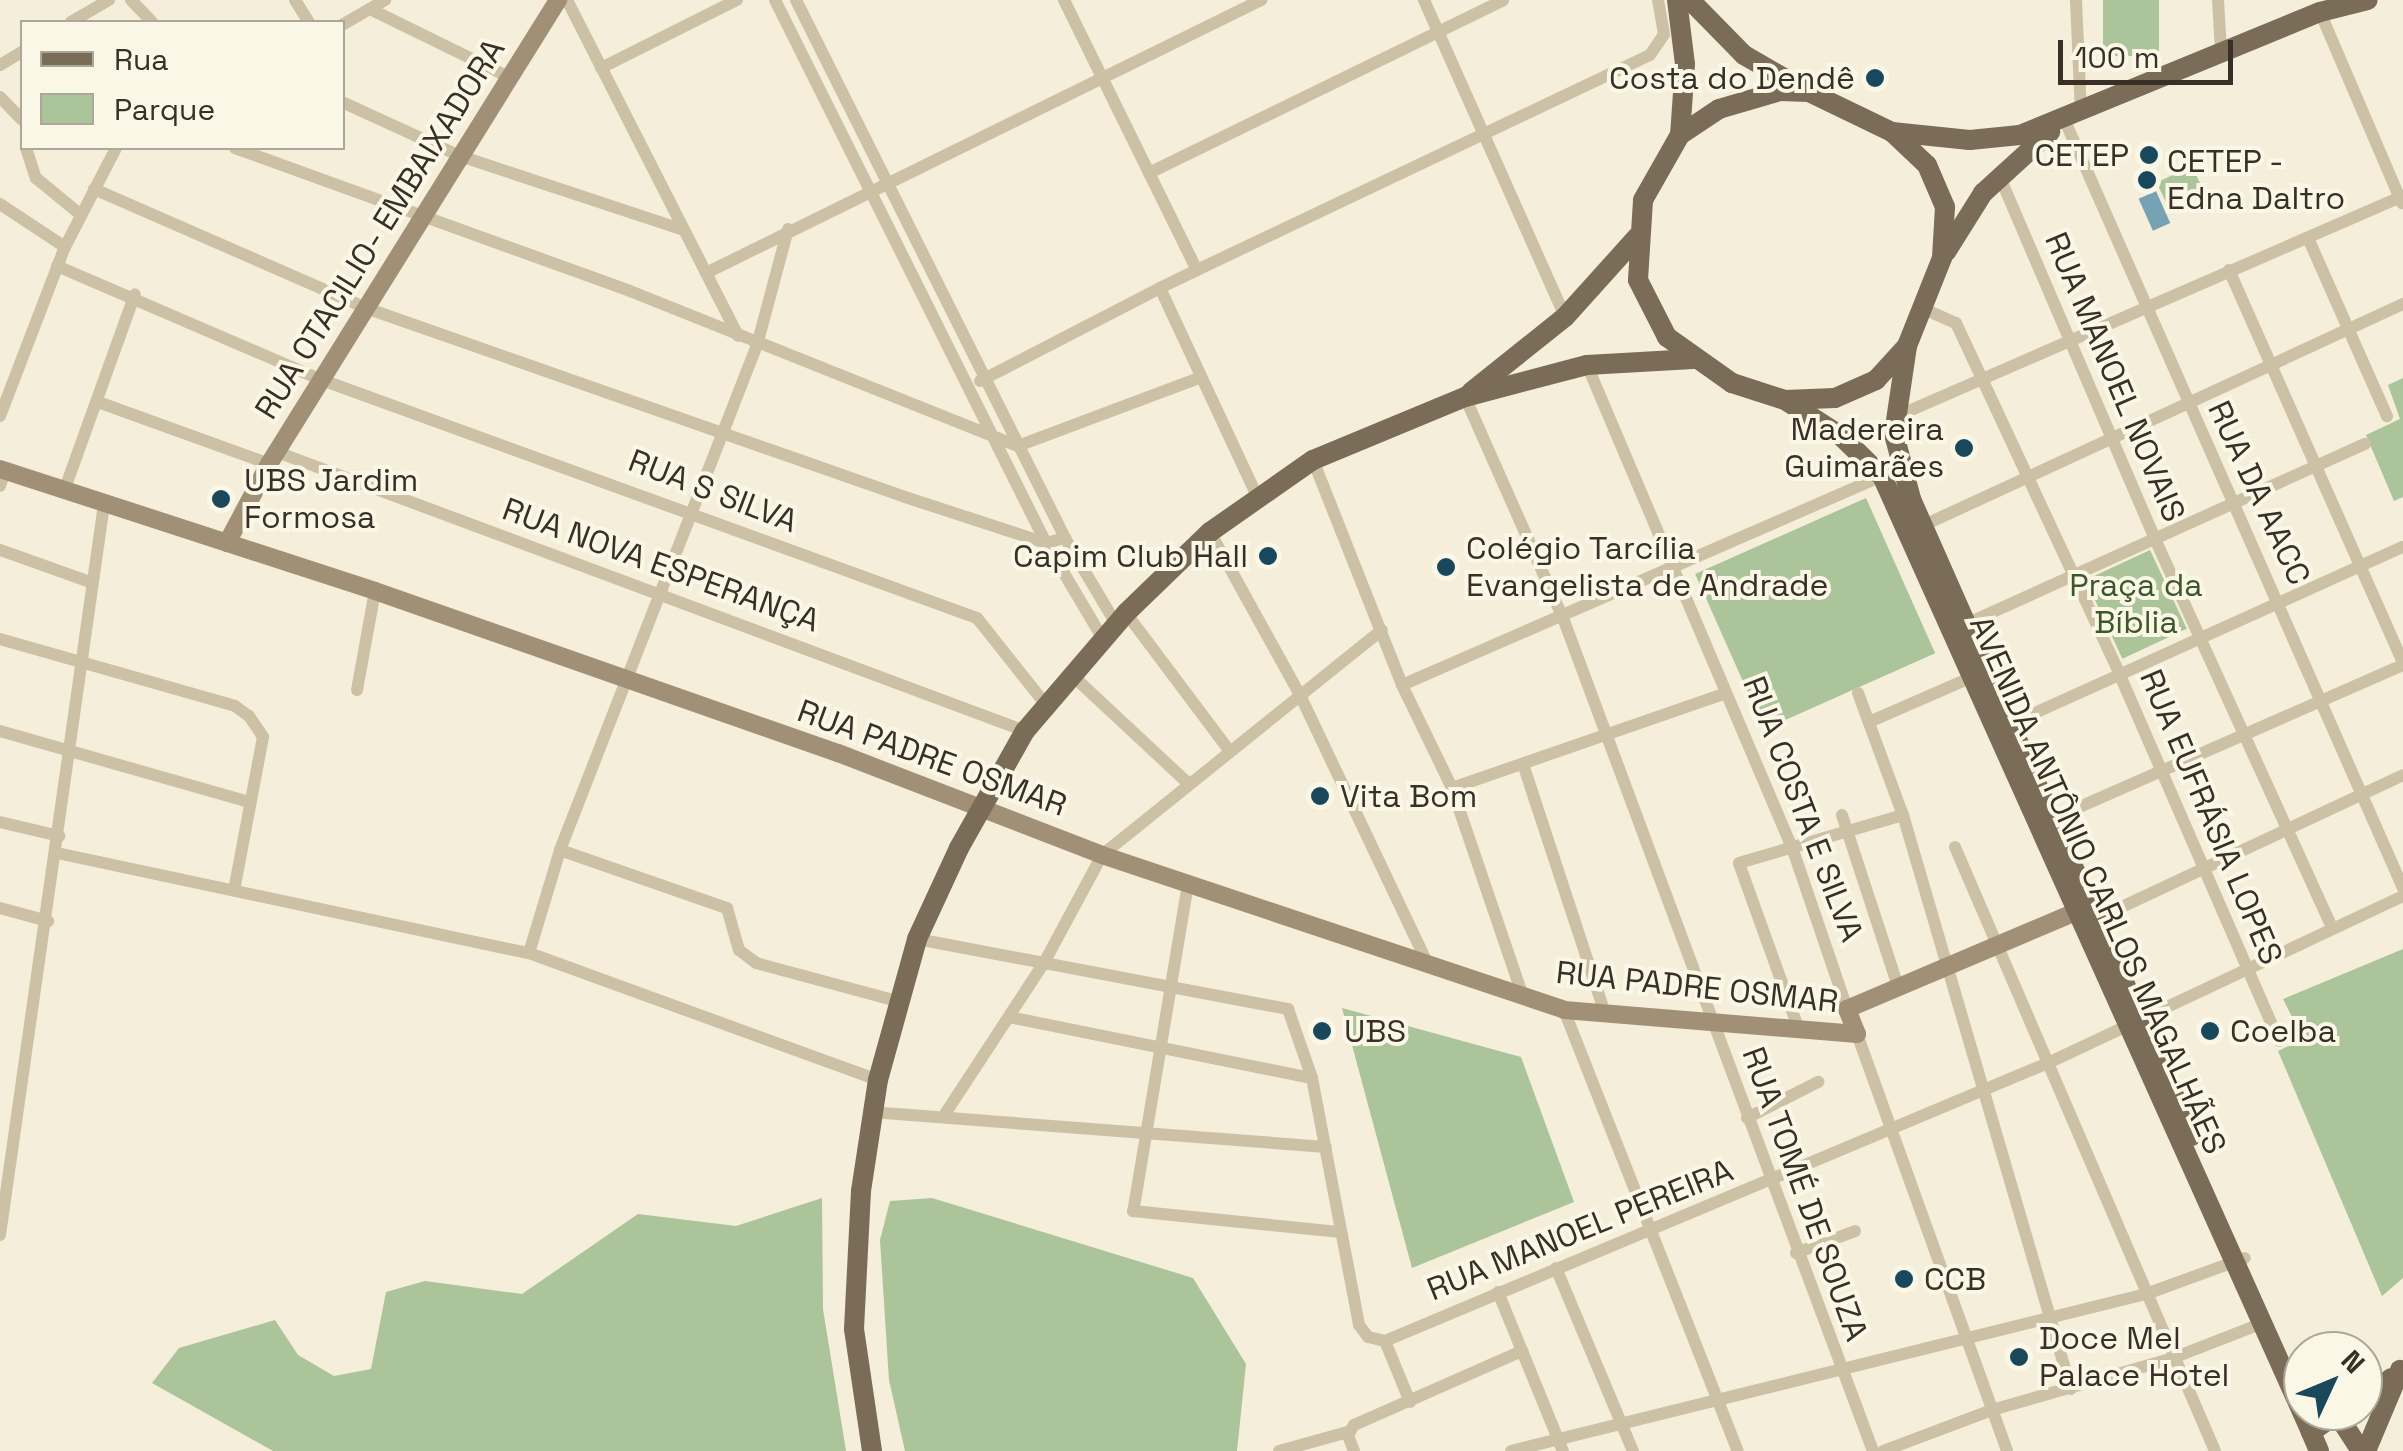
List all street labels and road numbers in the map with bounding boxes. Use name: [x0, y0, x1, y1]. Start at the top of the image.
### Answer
street label: RUA OTACILIO- EMBAIXADORA: [247, 31, 513, 427]
street label: RUA MANOEL NOVAIS: [2036, 226, 2194, 528]
street label: RUA DA AACC: [2199, 394, 2319, 592]
street label: RUA S SILVA: [623, 441, 803, 541]
street label: RUA NOVA ESPERANÇA: [497, 490, 825, 640]
street label: AVENIDA ANTÔNIO CARLOS MAGALHÃES: [1961, 610, 2235, 1160]
street label: RUA EUFRÁSIA LOPES: [2131, 663, 2291, 971]
street label: RUA COSTA E SILVA: [1735, 671, 1871, 947]
street label: RUA PADRE OSMAR: [792, 691, 1072, 825]
street label: RUA PADRE OSMAR: [1554, 953, 1840, 1021]
street label: RUA TOMÉ DE SOUZA: [1734, 1041, 1876, 1347]
street label: RUA MANOEL PEREIRA: [1421, 1151, 1739, 1309]

